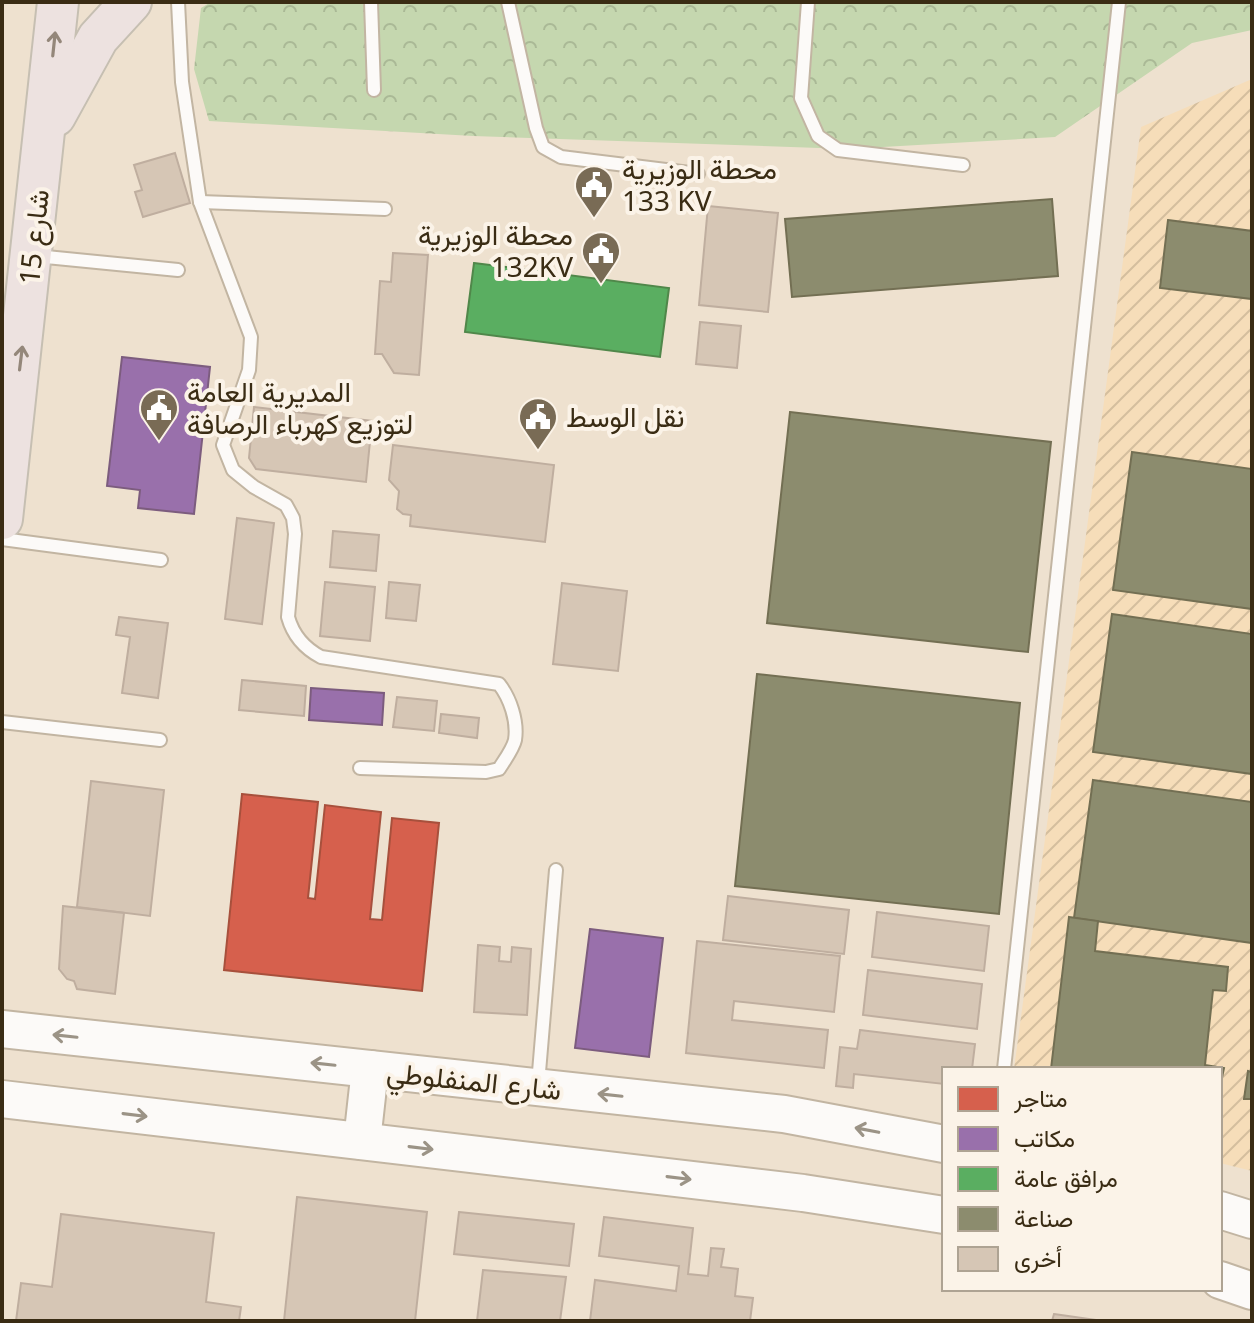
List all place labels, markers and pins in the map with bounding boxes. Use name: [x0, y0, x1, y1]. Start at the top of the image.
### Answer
place label: محطة الوزيرية 133 KV: [622, 149, 777, 219]
public building icon: محطة الوزيرية 133 KV: [573, 164, 615, 219]
place label: محطة الوزيرية 132KV: [418, 215, 573, 285]
public building icon: محطة الوزيرية 132KV: [580, 230, 622, 285]
place label: المديرية العامة لتوزيع كهرباء الرصافة: [187, 372, 413, 444]
public building icon: المديرية العامة لتوزيع كهرباء الرصافة: [138, 387, 180, 442]
public building icon: نقل الوسط: [517, 396, 559, 451]
place label: نقل الوسط: [566, 397, 684, 435]

